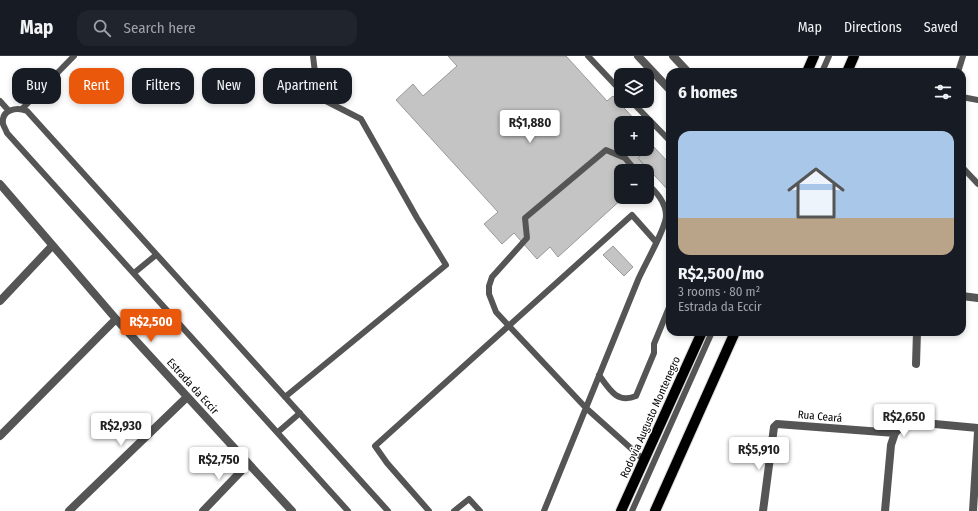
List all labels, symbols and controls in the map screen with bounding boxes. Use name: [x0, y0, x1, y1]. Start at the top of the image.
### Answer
search box: [77, 10, 357, 46]
text: Map: [20, 16, 53, 39]
icon: search: [91, 17, 113, 39]
text: Search here: [123, 19, 196, 37]
text: Map: [798, 19, 822, 36]
text: Directions: [844, 19, 902, 36]
text: Saved: [924, 19, 958, 36]
chip: Buy: [12, 68, 61, 104]
chip: Rent: [69, 68, 124, 104]
chip: Filters: [132, 68, 194, 104]
chip: New: [202, 68, 255, 104]
chip: Apartment: [263, 68, 352, 104]
map controls: [614, 68, 654, 204]
button: layers: [614, 68, 654, 108]
icon: filters: [932, 81, 954, 103]
text: 6 homes: [678, 82, 737, 103]
pin: R$1,880: [493, 110, 567, 144]
text: R$1,880: [509, 115, 551, 130]
button: +: [614, 116, 654, 156]
icon: home: [780, 157, 852, 229]
button: −: [614, 164, 654, 204]
text: R$2,500/mo: [678, 263, 764, 284]
text: 3 rooms · 80 m²: [678, 284, 760, 299]
text: Estrada da Eccir: [678, 299, 762, 314]
pin: R$2,500: [114, 309, 188, 343]
text: R$2,500: [129, 314, 173, 329]
street label: Rodovia Augusto Montenegro: [618, 354, 683, 480]
street label: Estrada da Eccir: [164, 356, 221, 417]
pin: R$2,650: [867, 404, 941, 438]
street label: Rua Ceará: [797, 408, 843, 425]
text: R$2,650: [883, 409, 925, 424]
pin: R$2,930: [84, 413, 158, 447]
text: R$2,930: [100, 418, 142, 433]
pin: R$5,910: [722, 437, 796, 471]
text: R$5,910: [738, 442, 780, 457]
pin: R$2,750: [182, 447, 256, 481]
text: R$2,750: [198, 452, 240, 467]

